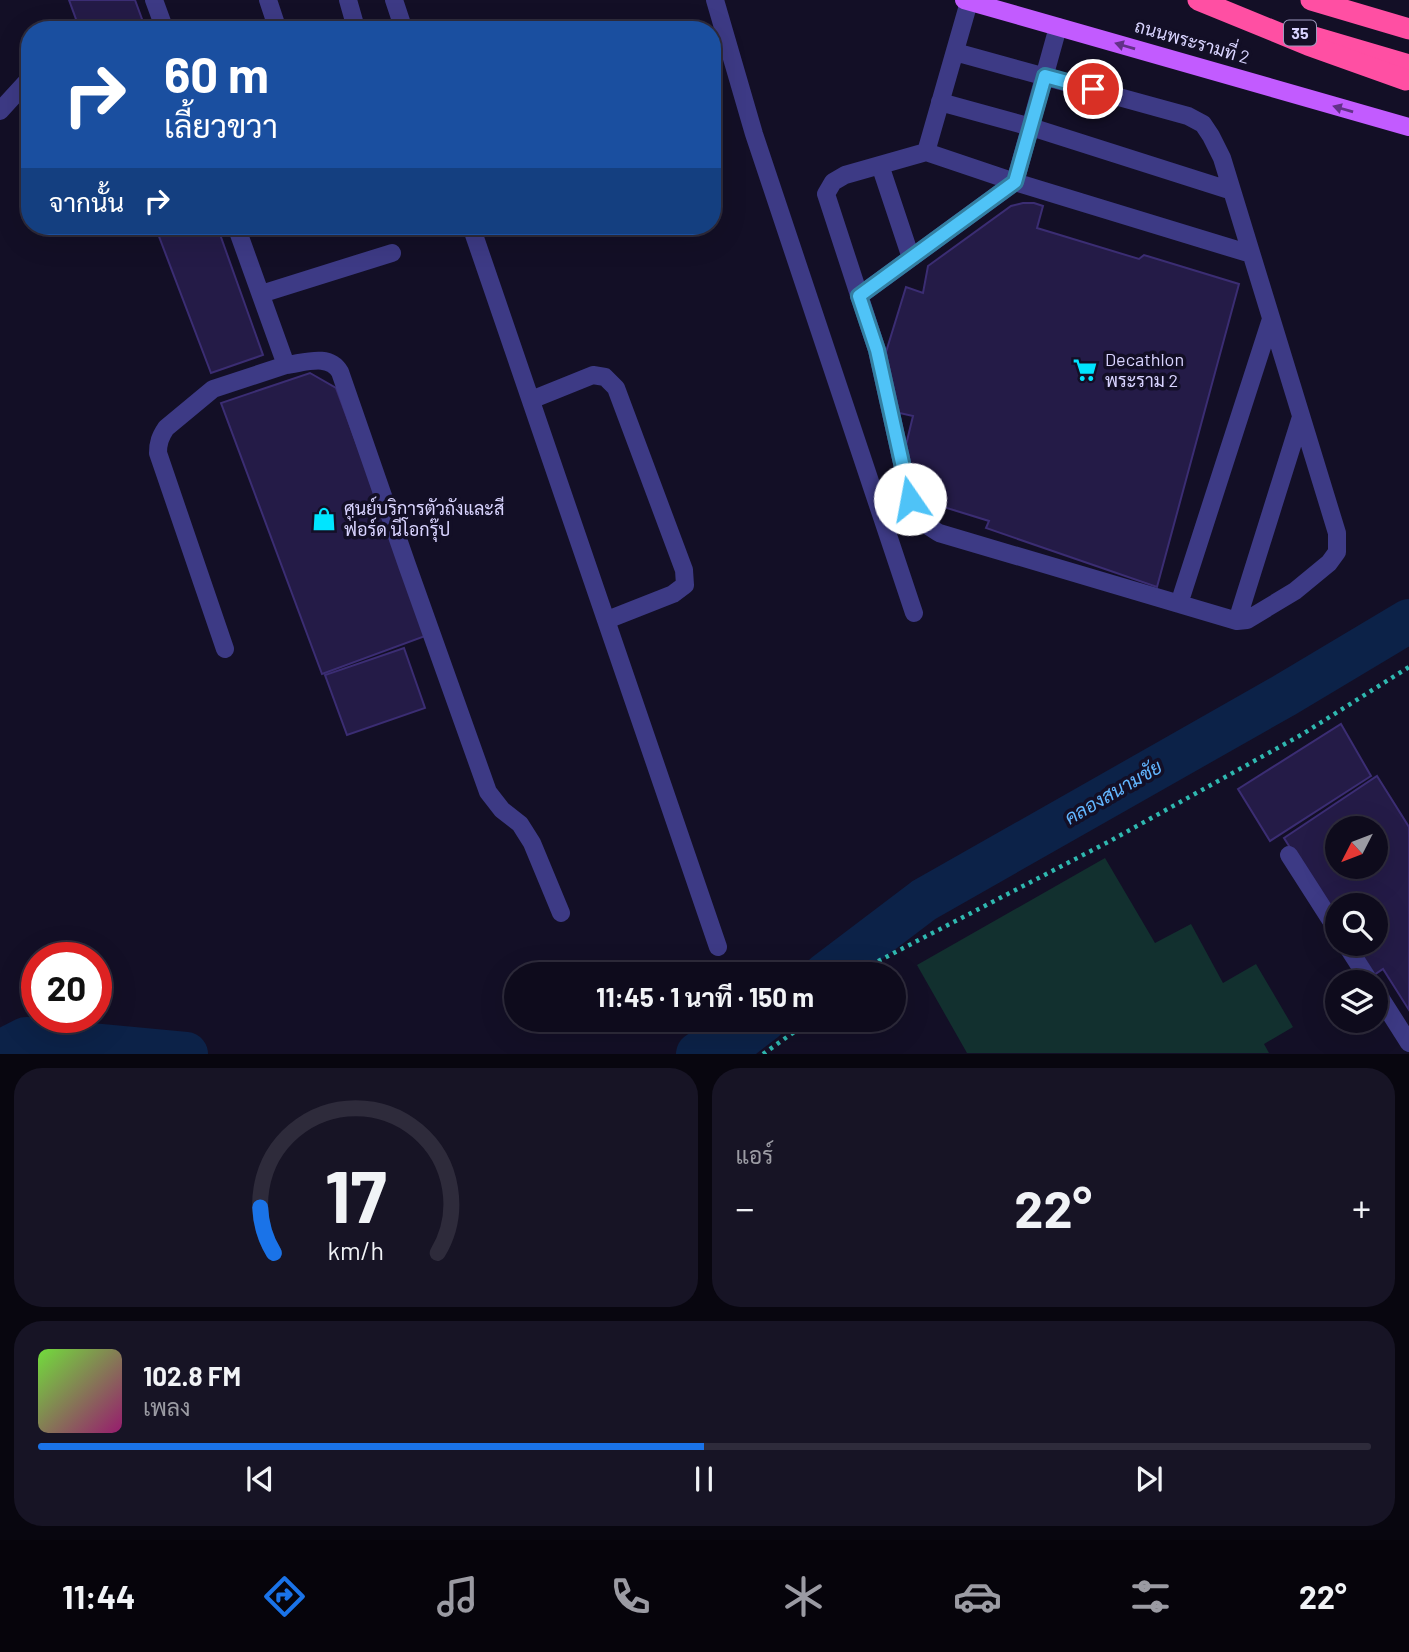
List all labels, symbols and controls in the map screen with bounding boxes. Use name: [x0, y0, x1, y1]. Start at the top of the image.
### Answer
street label: ถนนพระรามที่ 2: [1132, 10, 1253, 68]
road number: 35: [1284, 20, 1316, 46]
one-way arrow: [1114, 41, 1135, 51]
text: 60 m: [164, 44, 269, 103]
icon: right: [49, 49, 140, 140]
pin: [1063, 59, 1123, 119]
icon: arrive: [1074, 70, 1112, 108]
one-way arrow: [1333, 103, 1354, 113]
text: เลี้ยวขวา: [164, 106, 278, 144]
icon: right: [138, 182, 176, 220]
text: จากนั้น: [49, 186, 124, 217]
place label: Decathlon พระราม 2: [1105, 348, 1184, 391]
supermarket icon: Decathlon พระราม 2: [1071, 356, 1099, 384]
position arrow: [873, 462, 947, 536]
place label: ศูนย์บริการตัวถังและสี ฟอร์ด นีโอกรุ๊ป: [344, 496, 504, 542]
shop icon: ศูนย์บริการตัวถังและสี ฟอร์ด นีโอกรุ๊ป: [310, 505, 338, 533]
water label: คลองสนามชัย: [1060, 754, 1166, 829]
north arrow: [1325, 816, 1388, 878]
map controls: [1325, 816, 1388, 1033]
button: search: [1325, 893, 1388, 956]
speed limit sign: 20: [21, 942, 112, 1033]
button: layers: [1325, 970, 1388, 1033]
text: 11:45 · 1 นาที · 150 m: [596, 981, 814, 1012]
text: แอร์: [736, 1141, 773, 1169]
text: 17: [325, 1151, 387, 1239]
text: 22°: [1014, 1176, 1092, 1238]
text: −: [736, 1184, 755, 1230]
text: +: [1352, 1184, 1371, 1230]
text: km/h: [327, 1235, 384, 1265]
text: 102.8 FM: [143, 1360, 241, 1391]
text: เพลง: [143, 1393, 190, 1421]
icon: previous: [241, 1460, 279, 1498]
icon: pause: [685, 1460, 723, 1498]
icon: next: [1130, 1460, 1168, 1498]
icon: directions: [260, 1572, 309, 1621]
icon: music: [433, 1572, 482, 1621]
icon: phone: [606, 1572, 655, 1621]
icon: climate: [779, 1572, 828, 1621]
icon: car: [953, 1572, 1002, 1621]
icon: filters: [1126, 1572, 1175, 1621]
text: 11:44: [62, 1577, 135, 1615]
text: 22°: [1299, 1577, 1347, 1615]

